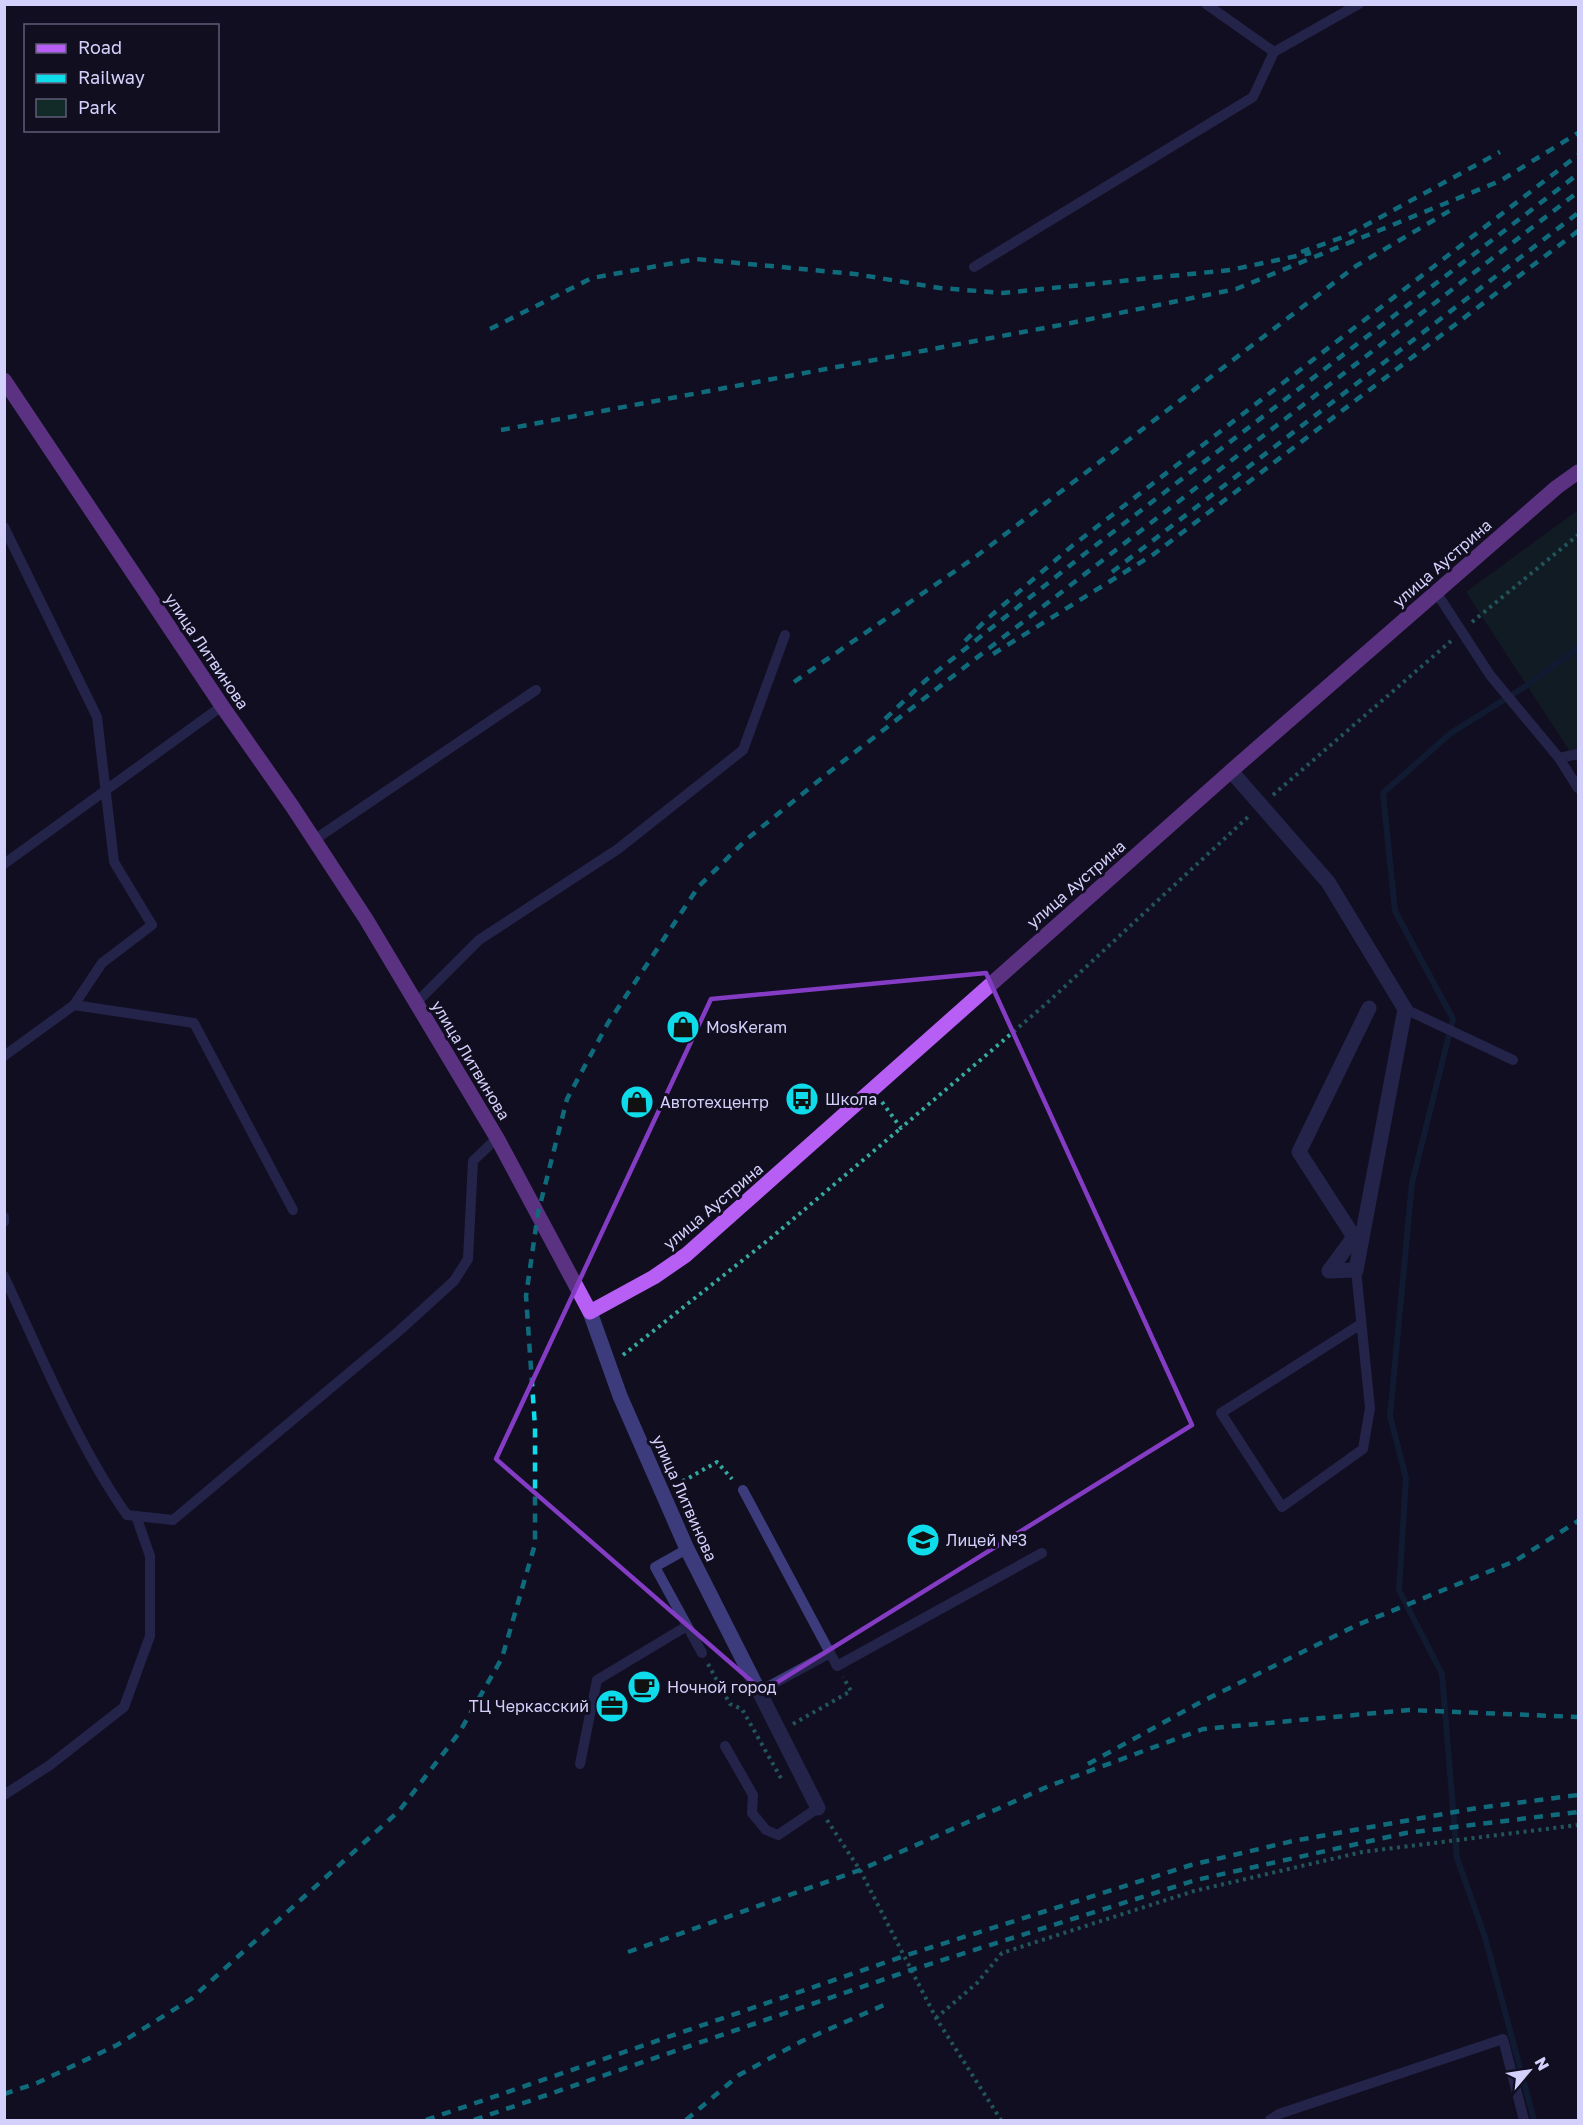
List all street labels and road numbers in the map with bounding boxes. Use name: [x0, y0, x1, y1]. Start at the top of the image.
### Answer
street label: улица Аустрина: [1389, 515, 1495, 611]
street label: улица Литвинова: [161, 589, 253, 713]
street label: улица Аустрина: [1023, 836, 1129, 932]
street label: улица Литвинова: [427, 996, 515, 1124]
street label: улица Аустрина: [659, 1158, 767, 1254]
street label: улица Литвинова: [648, 1432, 722, 1564]

